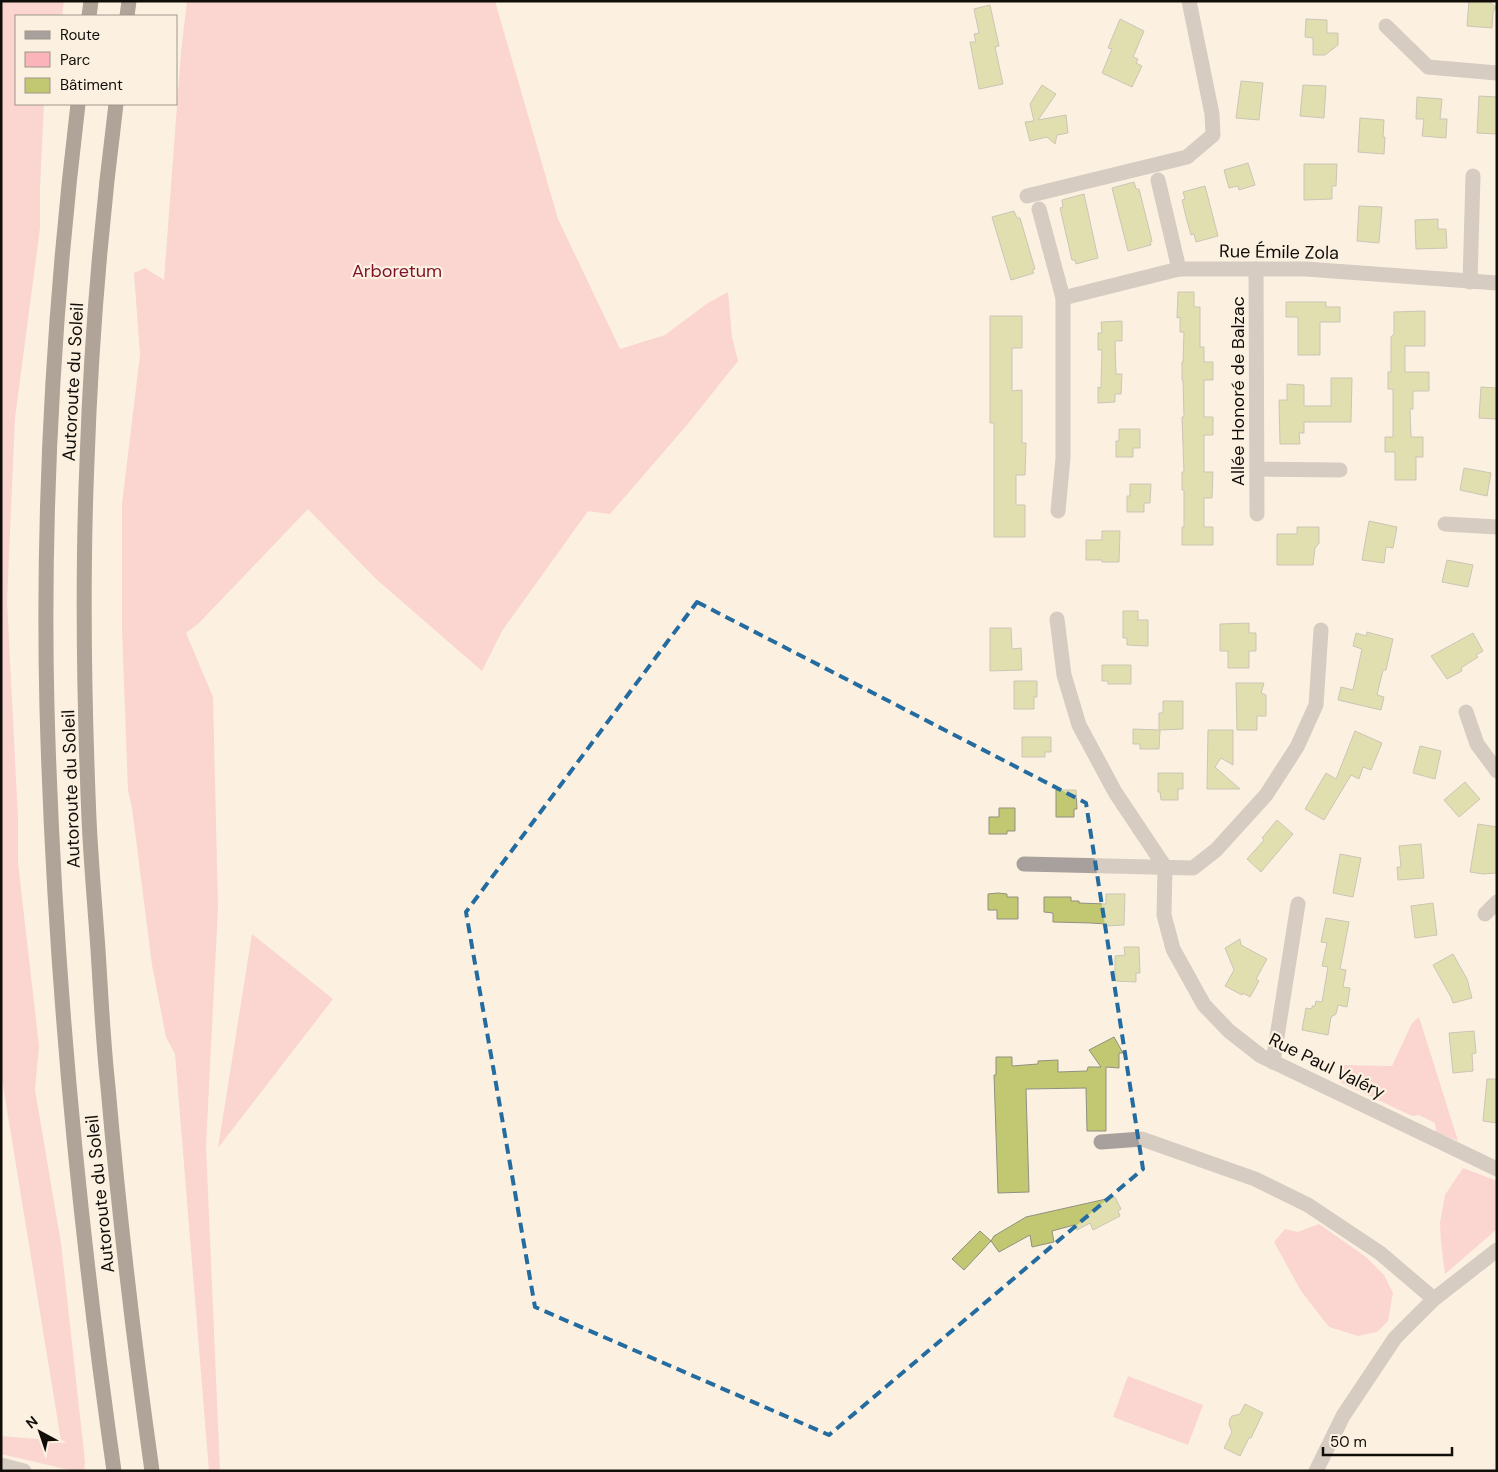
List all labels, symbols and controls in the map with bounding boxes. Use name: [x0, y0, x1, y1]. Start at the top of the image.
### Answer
legend: [15, 15, 178, 105]
text: Route: [60, 25, 100, 45]
text: Parc: [60, 50, 90, 70]
text: Bâtiment: [60, 75, 123, 95]
street label: Rue Émile Zola: [1219, 239, 1339, 265]
park label: Arboretum: [352, 259, 442, 283]
street label: Allée Honoré de Balzac: [1226, 296, 1250, 486]
street label: Autoroute du Soleil: [57, 302, 89, 462]
street label: Autoroute du Soleil: [56, 709, 86, 869]
street label: Rue Paul Valéry: [1265, 1027, 1389, 1105]
street label: Autoroute du Soleil: [80, 1114, 120, 1274]
north arrow: [15, 1407, 65, 1457]
text: N: [22, 1412, 41, 1432]
scale bar: [1323, 1424, 1452, 1456]
text: 50 m: [1330, 1432, 1367, 1452]

